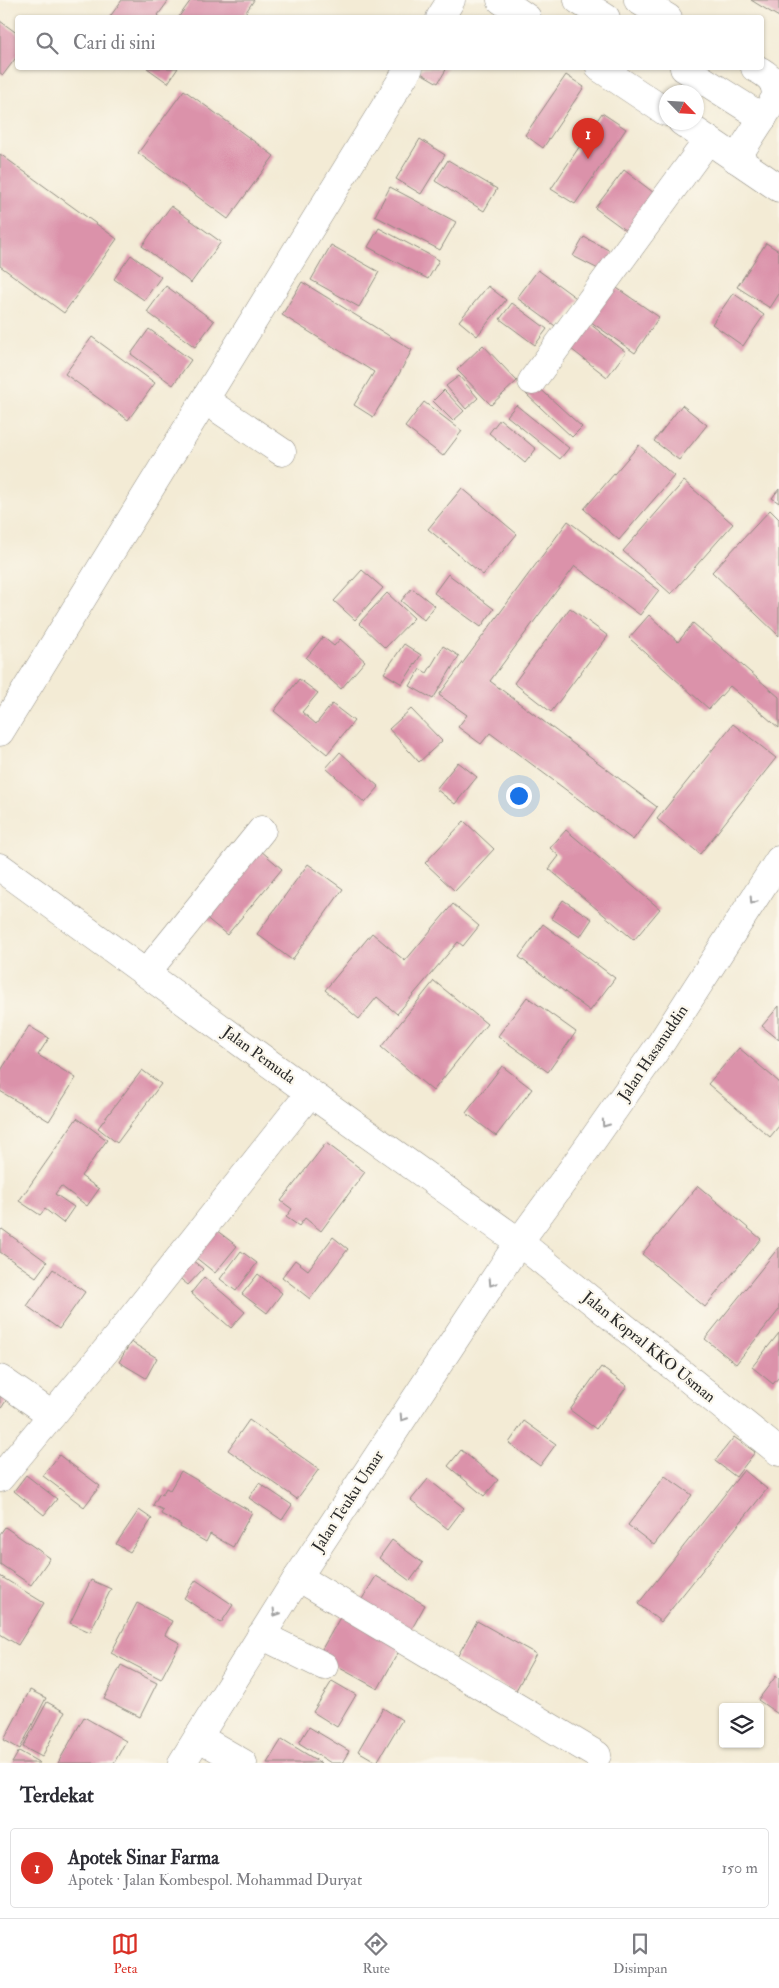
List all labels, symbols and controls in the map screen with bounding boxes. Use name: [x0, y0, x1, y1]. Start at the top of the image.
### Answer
search box: [15, 15, 764, 70]
icon: search: [33, 29, 61, 57]
text: Cari di sini: [73, 31, 156, 55]
north arrow: [659, 85, 704, 130]
pin: 1: [572, 118, 604, 159]
your location: [506, 783, 532, 809]
one-way arrow: [749, 895, 759, 904]
street label: Jalan Hasanuddin: [613, 1001, 693, 1106]
street label: Jalan Pemuda: [217, 1021, 300, 1089]
one-way arrow: [602, 1118, 611, 1127]
one-way arrow: [489, 1277, 498, 1286]
street label: Jalan Kopral KKO Usman: [577, 1286, 720, 1408]
one-way arrow: [400, 1412, 409, 1422]
street label: Jalan Teuku Umar: [307, 1446, 389, 1557]
one-way arrow: [272, 1607, 282, 1616]
map controls: [719, 1703, 764, 1748]
button: layers: [719, 1703, 764, 1748]
text: Terdekat: [20, 1782, 94, 1809]
text: Apotek Sinar Farma: [68, 1846, 219, 1870]
text: 1: [34, 1858, 40, 1878]
text: 150 m: [721, 1858, 758, 1878]
text: Apotek · Jalan Kombespol. Mohammad Duryat: [68, 1870, 362, 1890]
tab: Peta: [111, 1930, 139, 1977]
tab: Rute: [362, 1930, 390, 1977]
tab: Disimpan: [613, 1930, 668, 1977]

